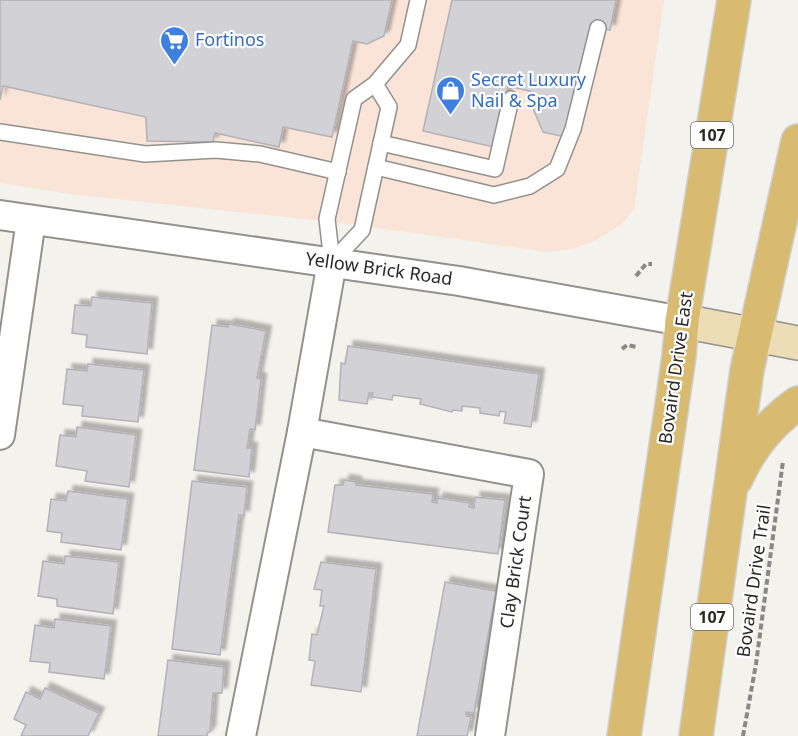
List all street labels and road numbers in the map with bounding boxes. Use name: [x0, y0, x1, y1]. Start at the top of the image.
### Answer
road number: 107: [691, 122, 733, 148]
street label: Yellow Brick Road: [304, 246, 454, 290]
street label: Bovaird Drive East: [652, 290, 698, 445]
street label: Clay Brick Court: [494, 493, 536, 630]
street label: Bovaird Drive Trail: [730, 503, 776, 659]
road number: 107: [691, 604, 733, 630]

